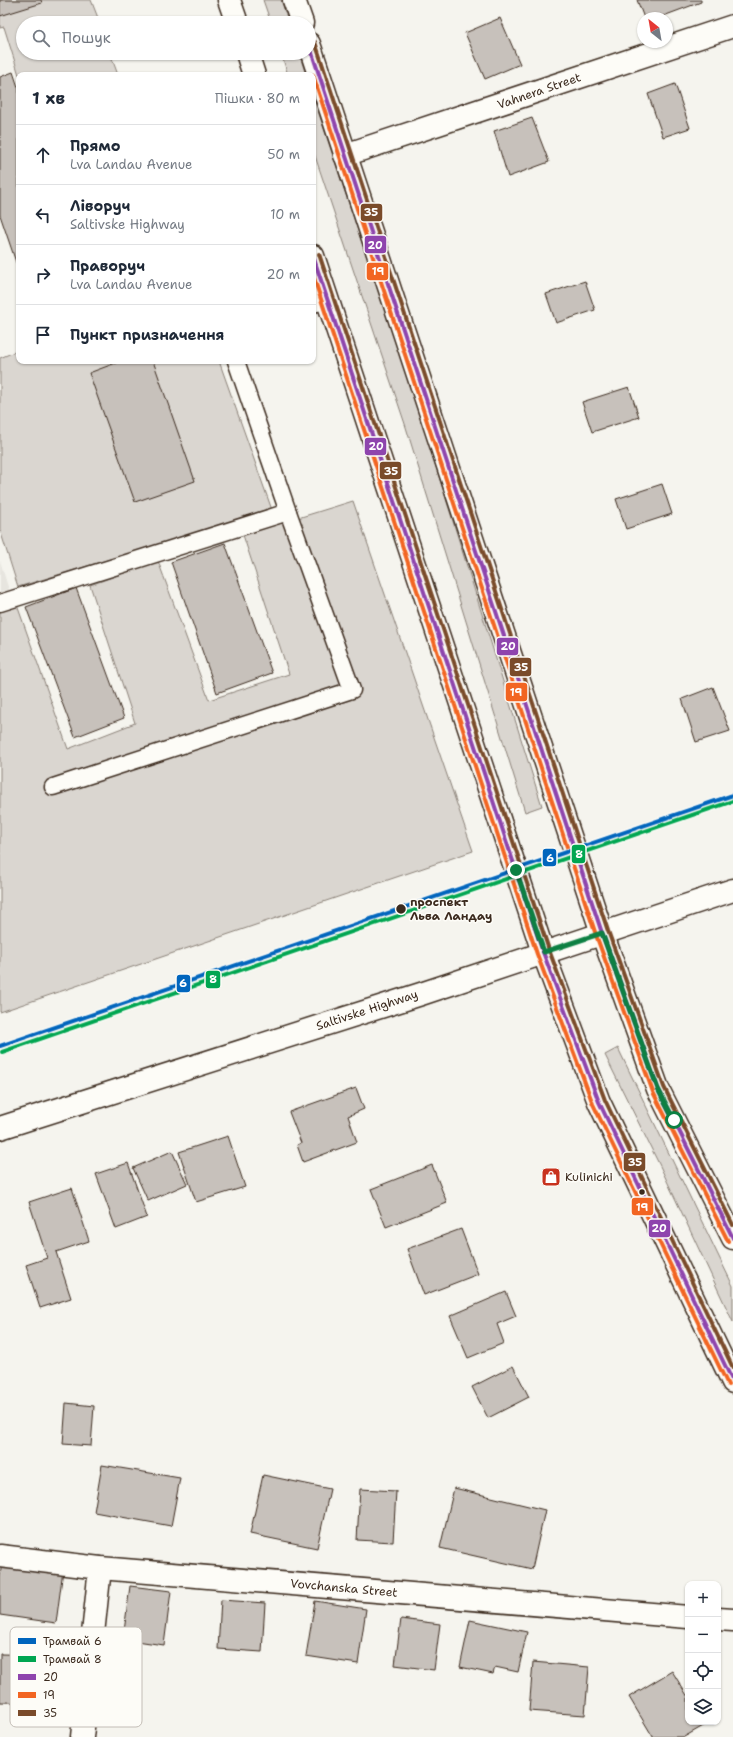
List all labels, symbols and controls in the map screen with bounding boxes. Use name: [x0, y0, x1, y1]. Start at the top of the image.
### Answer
north arrow: [637, 12, 673, 48]
search box: [16, 16, 316, 60]
icon: search: [30, 27, 52, 49]
text: Пошук: [62, 28, 111, 48]
street label: Vahnera Street: [495, 69, 583, 113]
text: 1 хв: [32, 87, 65, 109]
text: Пішки · 80 m: [215, 90, 300, 107]
text: Прямо: [70, 136, 120, 156]
icon: ahead: [32, 144, 54, 166]
text: 50 m: [267, 146, 300, 163]
text: Lva Landau Avenue: [70, 156, 192, 173]
text: Ліворуч: [70, 196, 130, 216]
line badge: 35: [360, 203, 383, 222]
icon: left: [32, 204, 54, 226]
text: 35: [364, 205, 378, 220]
text: 10 m: [270, 206, 300, 223]
text: Saltivske Highway: [70, 216, 185, 233]
line badge: 20: [364, 235, 387, 254]
text: 20: [367, 238, 383, 253]
text: Праворуч: [70, 256, 145, 276]
line badge: 19: [366, 262, 389, 281]
icon: right: [32, 264, 54, 286]
text: 19: [372, 264, 385, 279]
text: 20 m: [267, 266, 300, 283]
text: Lva Landau Avenue: [70, 276, 192, 293]
icon: arrive: [32, 324, 54, 346]
text: Пункт призначення: [70, 325, 225, 345]
line badge: 20: [364, 437, 387, 456]
text: 20: [368, 439, 384, 454]
line badge: 35: [379, 461, 402, 480]
text: 35: [384, 464, 398, 479]
line badge: 20: [496, 637, 519, 656]
text: 20: [500, 639, 516, 654]
line badge: 35: [509, 657, 532, 677]
text: 35: [514, 660, 528, 675]
line badge: 19: [505, 682, 528, 702]
text: 19: [510, 685, 523, 700]
line badge: 8: [571, 844, 586, 864]
text: 8: [575, 847, 583, 862]
line badge: 6: [542, 848, 557, 867]
text: 6: [546, 851, 554, 866]
route end: [507, 861, 525, 879]
place label: проспект Льва Ландау: [410, 894, 492, 924]
marker: проспект Льва Ландау: [394, 902, 408, 916]
line badge: 8: [205, 970, 221, 989]
text: 8: [209, 972, 217, 987]
line badge: 6: [176, 974, 191, 993]
text: 6: [179, 976, 187, 991]
street label: Saltivske Highway: [314, 986, 420, 1034]
route start: [665, 1111, 683, 1129]
line badge: 35: [623, 1152, 646, 1172]
text: 35: [628, 1155, 642, 1170]
shop icon: Kulinichi: [540, 1166, 562, 1188]
place label: Kulinichi: [565, 1169, 613, 1185]
unlabelled marker: [637, 1187, 647, 1197]
line badge: 19: [631, 1197, 654, 1216]
text: 19: [636, 1200, 649, 1215]
line badge: 20: [648, 1219, 671, 1238]
text: 20: [651, 1221, 667, 1236]
street label: Vovchanska Street: [290, 1575, 398, 1601]
map controls: [685, 1581, 721, 1725]
button: +: [685, 1581, 721, 1617]
button: −: [685, 1617, 721, 1653]
legend: [10, 1627, 142, 1727]
text: Трамвай 6: [43, 1634, 102, 1649]
text: Трамвай 8: [43, 1652, 102, 1667]
button: locate: [685, 1653, 721, 1689]
text: 20: [43, 1670, 58, 1685]
text: 19: [43, 1688, 55, 1703]
button: layers: [685, 1689, 721, 1725]
text: 35: [43, 1706, 57, 1721]

